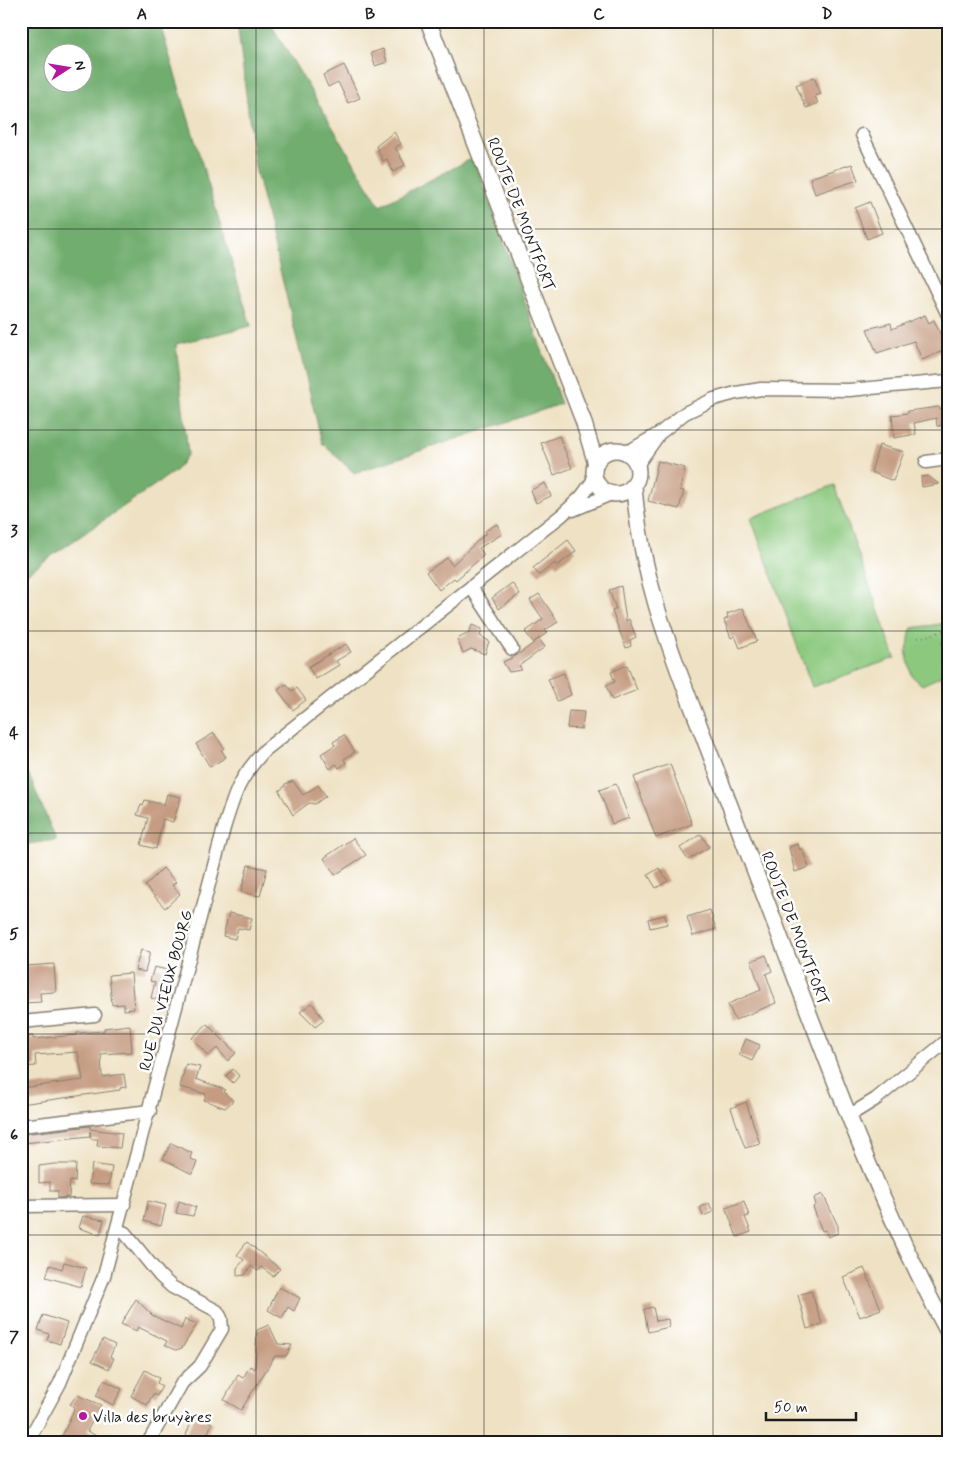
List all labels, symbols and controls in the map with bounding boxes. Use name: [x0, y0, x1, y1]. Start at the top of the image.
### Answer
text: A: [137, 4, 147, 25]
text: B: [365, 4, 375, 25]
text: C: [593, 4, 605, 25]
text: D: [821, 4, 833, 25]
north arrow: [42, 42, 92, 92]
text: N: [70, 59, 90, 72]
text: 1: [10, 119, 18, 140]
street label: ROUTE DE MONTFORT: [482, 135, 560, 294]
text: 2: [10, 320, 18, 341]
text: 3: [10, 521, 18, 542]
text: 4: [9, 723, 19, 744]
street label: ROUTE DE MONTFORT: [756, 849, 834, 1008]
street label: RUE DU VIEUX BOURG: [135, 908, 198, 1073]
text: 5: [9, 924, 19, 945]
text: 6: [10, 1125, 18, 1146]
text: 7: [9, 1327, 19, 1348]
scale bar: [766, 1389, 856, 1421]
text: 50 m: [774, 1398, 808, 1418]
place label: Villa des bruyères: [93, 1407, 212, 1428]
marker: Villa des bruyères: [77, 1410, 89, 1422]

